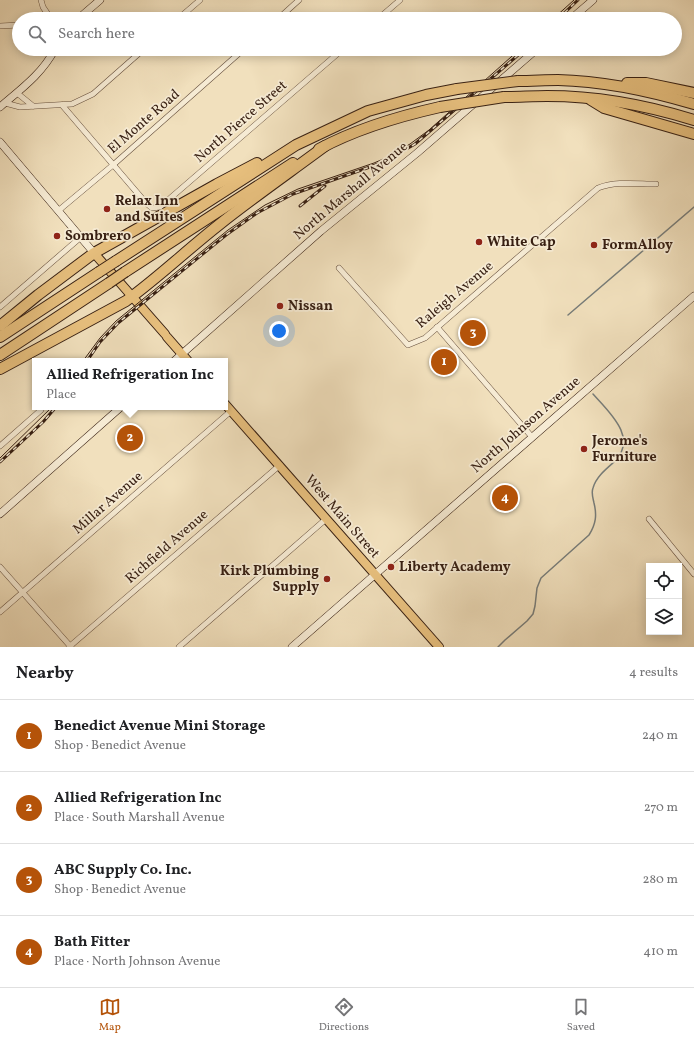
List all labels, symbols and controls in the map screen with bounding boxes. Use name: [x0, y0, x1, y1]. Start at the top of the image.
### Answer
search box: [12, 12, 682, 56]
icon: search: [26, 23, 48, 45]
text: Search here: [58, 24, 135, 45]
street label: North Pierce Street: [191, 76, 291, 168]
street label: El Monte Road: [104, 85, 184, 159]
street label: North Marshall Avenue: [290, 137, 413, 245]
place label: Relax Inn and Suites: [115, 192, 183, 227]
marker: Relax Inn and Suites: [102, 204, 112, 214]
place label: Sombrero: [65, 227, 131, 246]
marker: Sombrero: [52, 231, 62, 241]
place label: White Cap: [487, 233, 556, 252]
place label: FormAlloy: [602, 236, 673, 255]
marker: White Cap: [474, 237, 484, 247]
marker: FormAlloy: [589, 240, 599, 250]
street label: Raleigh Avenue: [412, 257, 498, 333]
place label: Nissan: [288, 297, 333, 316]
marker: Nissan: [275, 301, 285, 311]
pin: 3: [460, 318, 486, 348]
your location: [269, 321, 289, 341]
pin: 1: [431, 347, 457, 377]
popup: [32, 358, 228, 410]
text: Allied Refrigeration Inc: [46, 365, 214, 386]
street label: North Johnson Avenue: [467, 372, 585, 478]
text: Place: [46, 386, 76, 404]
pin: 2: [117, 423, 143, 453]
place label: Jerome's Furniture: [591, 432, 657, 467]
marker: Jerome's Furniture: [579, 444, 589, 454]
street label: Millar Avenue: [69, 467, 147, 539]
street label: West Main Street: [300, 471, 384, 563]
pin: 4: [492, 483, 518, 513]
street label: Richfield Avenue: [121, 505, 213, 588]
place label: Liberty Academy: [399, 558, 511, 577]
place label: Kirk Plumbing Supply: [220, 562, 319, 597]
marker: Liberty Academy: [386, 562, 396, 572]
map controls: [646, 563, 682, 635]
button: locate: [646, 563, 682, 599]
marker: Kirk Plumbing Supply: [322, 574, 332, 584]
button: layers: [646, 599, 682, 635]
text: Nearby: [16, 662, 74, 685]
text: 4 results: [629, 664, 678, 682]
text: Benedict Avenue Mini Storage: [54, 716, 265, 737]
text: 1: [26, 727, 32, 745]
text: 240 m: [642, 727, 678, 745]
text: Shop · Benedict Avenue: [54, 737, 186, 755]
text: Allied Refrigeration Inc: [54, 788, 221, 809]
text: 2: [26, 799, 32, 817]
text: 270 m: [644, 799, 678, 817]
text: Place · South Marshall Avenue: [54, 809, 225, 827]
text: ABC Supply Co. Inc.: [54, 860, 192, 881]
text: 3: [26, 871, 32, 889]
text: 280 m: [642, 871, 678, 889]
text: Shop · Benedict Avenue: [54, 881, 186, 899]
text: Bath Fitter: [54, 932, 130, 953]
text: 4: [25, 943, 33, 961]
text: 410 m: [643, 943, 678, 961]
text: Place · North Johnson Avenue: [54, 953, 221, 971]
tab: Map: [99, 996, 121, 1035]
tab: Directions: [319, 996, 369, 1035]
tab: Saved: [567, 996, 595, 1035]

